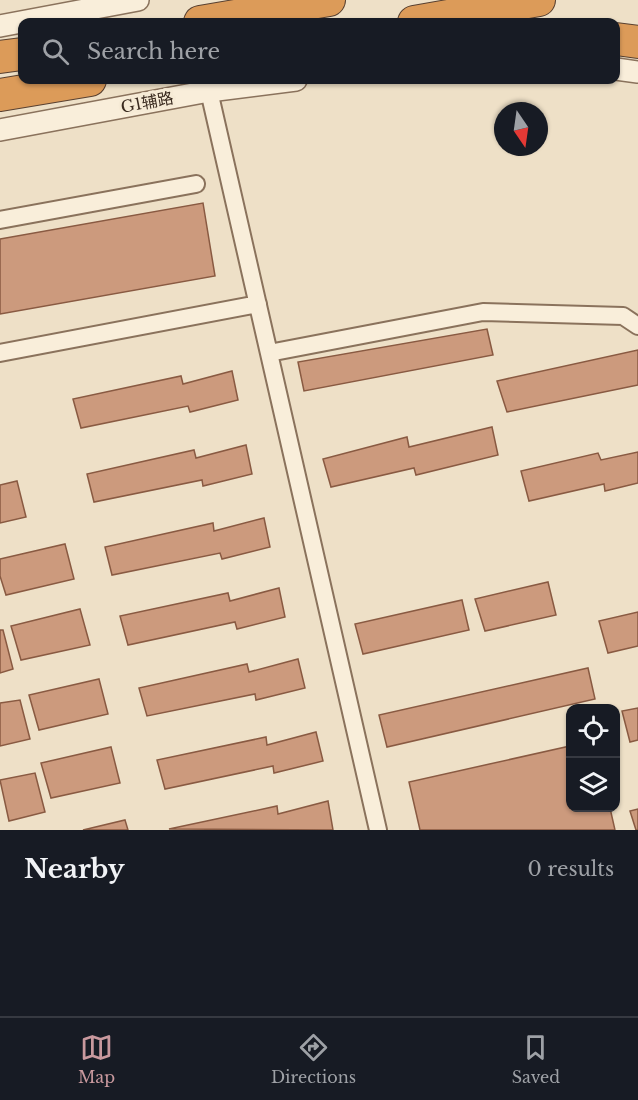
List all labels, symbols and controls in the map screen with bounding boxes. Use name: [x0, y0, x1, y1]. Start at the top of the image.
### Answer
search box: [18, 18, 620, 84]
icon: search: [39, 35, 72, 68]
text: Search here: [87, 38, 220, 65]
street label: G1辅路: [119, 87, 175, 117]
north arrow: [494, 102, 548, 156]
map controls: [566, 704, 620, 812]
button: locate: [566, 704, 620, 758]
button: layers: [566, 758, 620, 812]
text: Nearby: [24, 853, 125, 885]
text: 0 results: [528, 857, 614, 881]
tab: Map: [78, 1031, 115, 1087]
tab: Directions: [271, 1031, 356, 1087]
tab: Saved: [512, 1031, 560, 1087]

